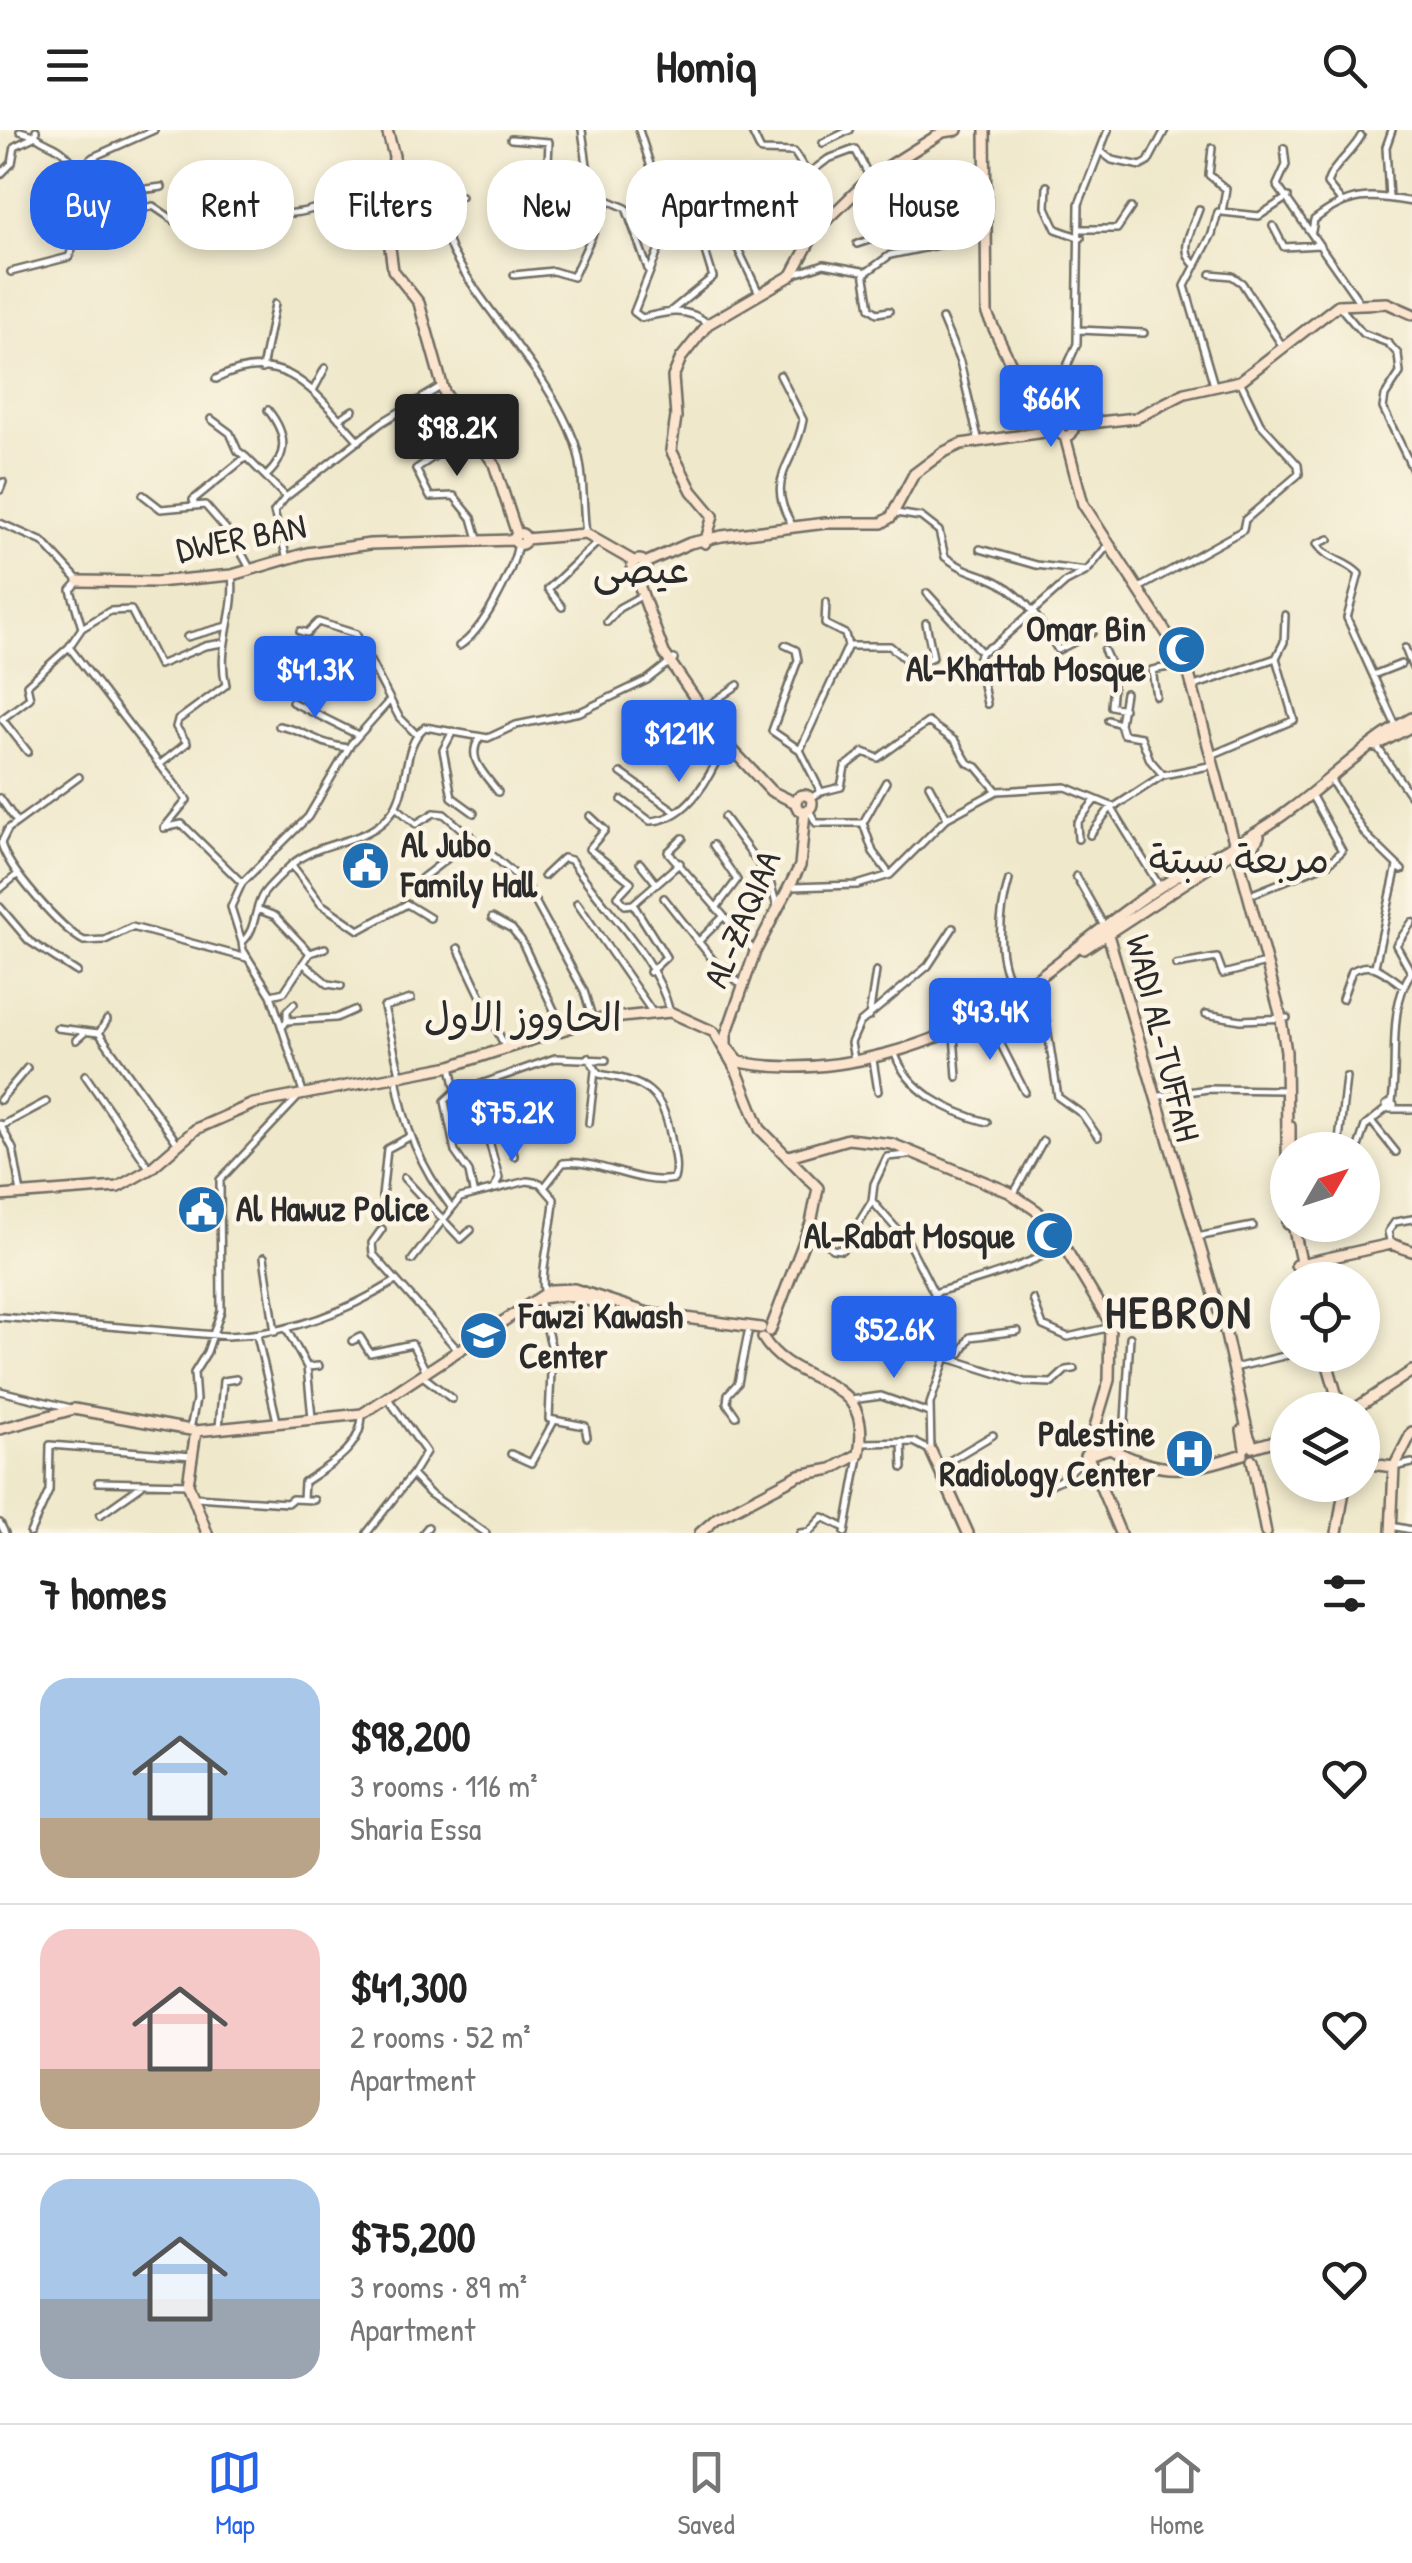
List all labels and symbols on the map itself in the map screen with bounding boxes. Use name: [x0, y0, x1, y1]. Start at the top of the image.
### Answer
pin: $66K: [992, 365, 1110, 450]
pin: $98.2K: [376, 394, 538, 479]
street label: DWER BAN: [172, 502, 310, 573]
district label: عيصى: [593, 541, 689, 595]
place label: Omar Bin Al-Khattab Mosque: [906, 605, 1146, 693]
mosque icon: Omar Bin Al-Khattab Mosque: [1155, 623, 1207, 675]
pin: $41.3K: [234, 636, 396, 721]
pin: $121K: [609, 700, 749, 785]
place label: Al Jubo Family Hall: [400, 821, 538, 909]
district label: مربعة سبتة: [1149, 831, 1329, 885]
public building icon: Al Jubo Family Hall: [340, 839, 392, 891]
street label: AL-ZAQIAA: [692, 843, 791, 994]
street label: WADI AL-TUFFAH: [1115, 930, 1212, 1146]
pin: $43.4K: [909, 978, 1071, 1063]
district label: الحاووز الاول: [424, 989, 622, 1043]
pin: $75.2K: [431, 1079, 593, 1164]
north arrow: [1270, 1132, 1380, 1242]
public building icon: Al Hawuz Police: [175, 1183, 227, 1235]
place label: Al Hawuz Police: [236, 1185, 429, 1232]
mosque icon: Al-Rabat Mosque: [1024, 1210, 1076, 1262]
place label: Al-Rabat Mosque: [804, 1212, 1015, 1260]
district label: HEBRON: [1105, 1281, 1253, 1342]
place label: Fawzi Kawash Center: [518, 1292, 683, 1379]
pin: $52.6K: [813, 1296, 975, 1381]
school or university icon: Fawzi Kawash Center: [458, 1310, 510, 1362]
place label: Palestine Radiology Center: [940, 1410, 1156, 1498]
hospital icon: Palestine Radiology Center: [1164, 1428, 1216, 1480]

